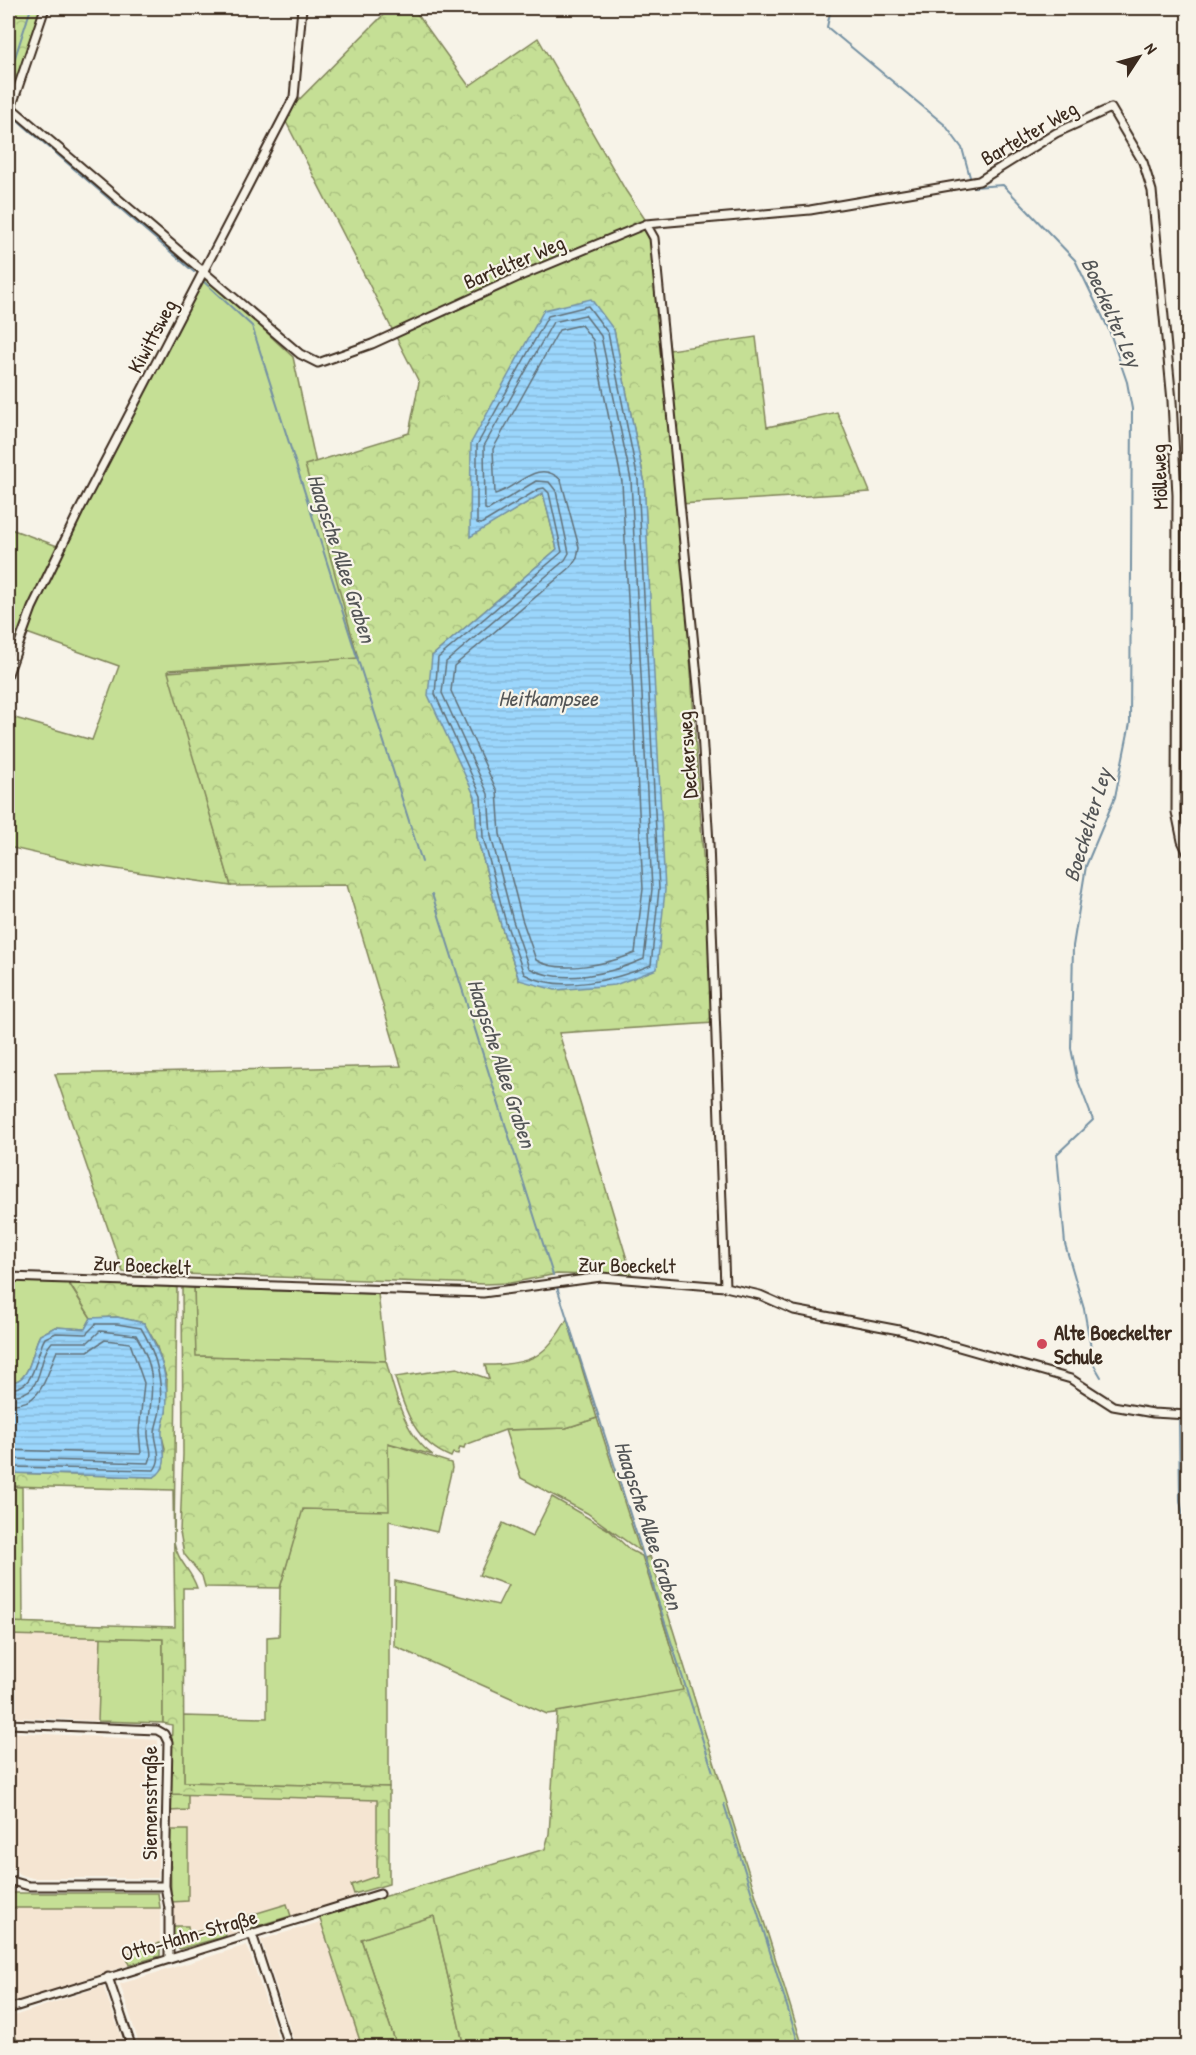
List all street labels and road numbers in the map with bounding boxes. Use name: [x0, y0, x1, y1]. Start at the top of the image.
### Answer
street label: Bartelter Weg: [975, 94, 1083, 172]
street label: Bartelter Weg: [459, 228, 569, 296]
street label: Kiwittsweg: [120, 294, 184, 378]
street label: Mölleweg: [1143, 444, 1175, 510]
street label: Deckersweg: [669, 711, 705, 799]
street label: Zur Boeckelt: [93, 1248, 192, 1282]
street label: Zur Boeckelt: [578, 1250, 677, 1280]
street label: Siemensstraße: [135, 1746, 164, 1860]
street label: Otto-Hahn-Straße: [117, 1902, 261, 1968]

